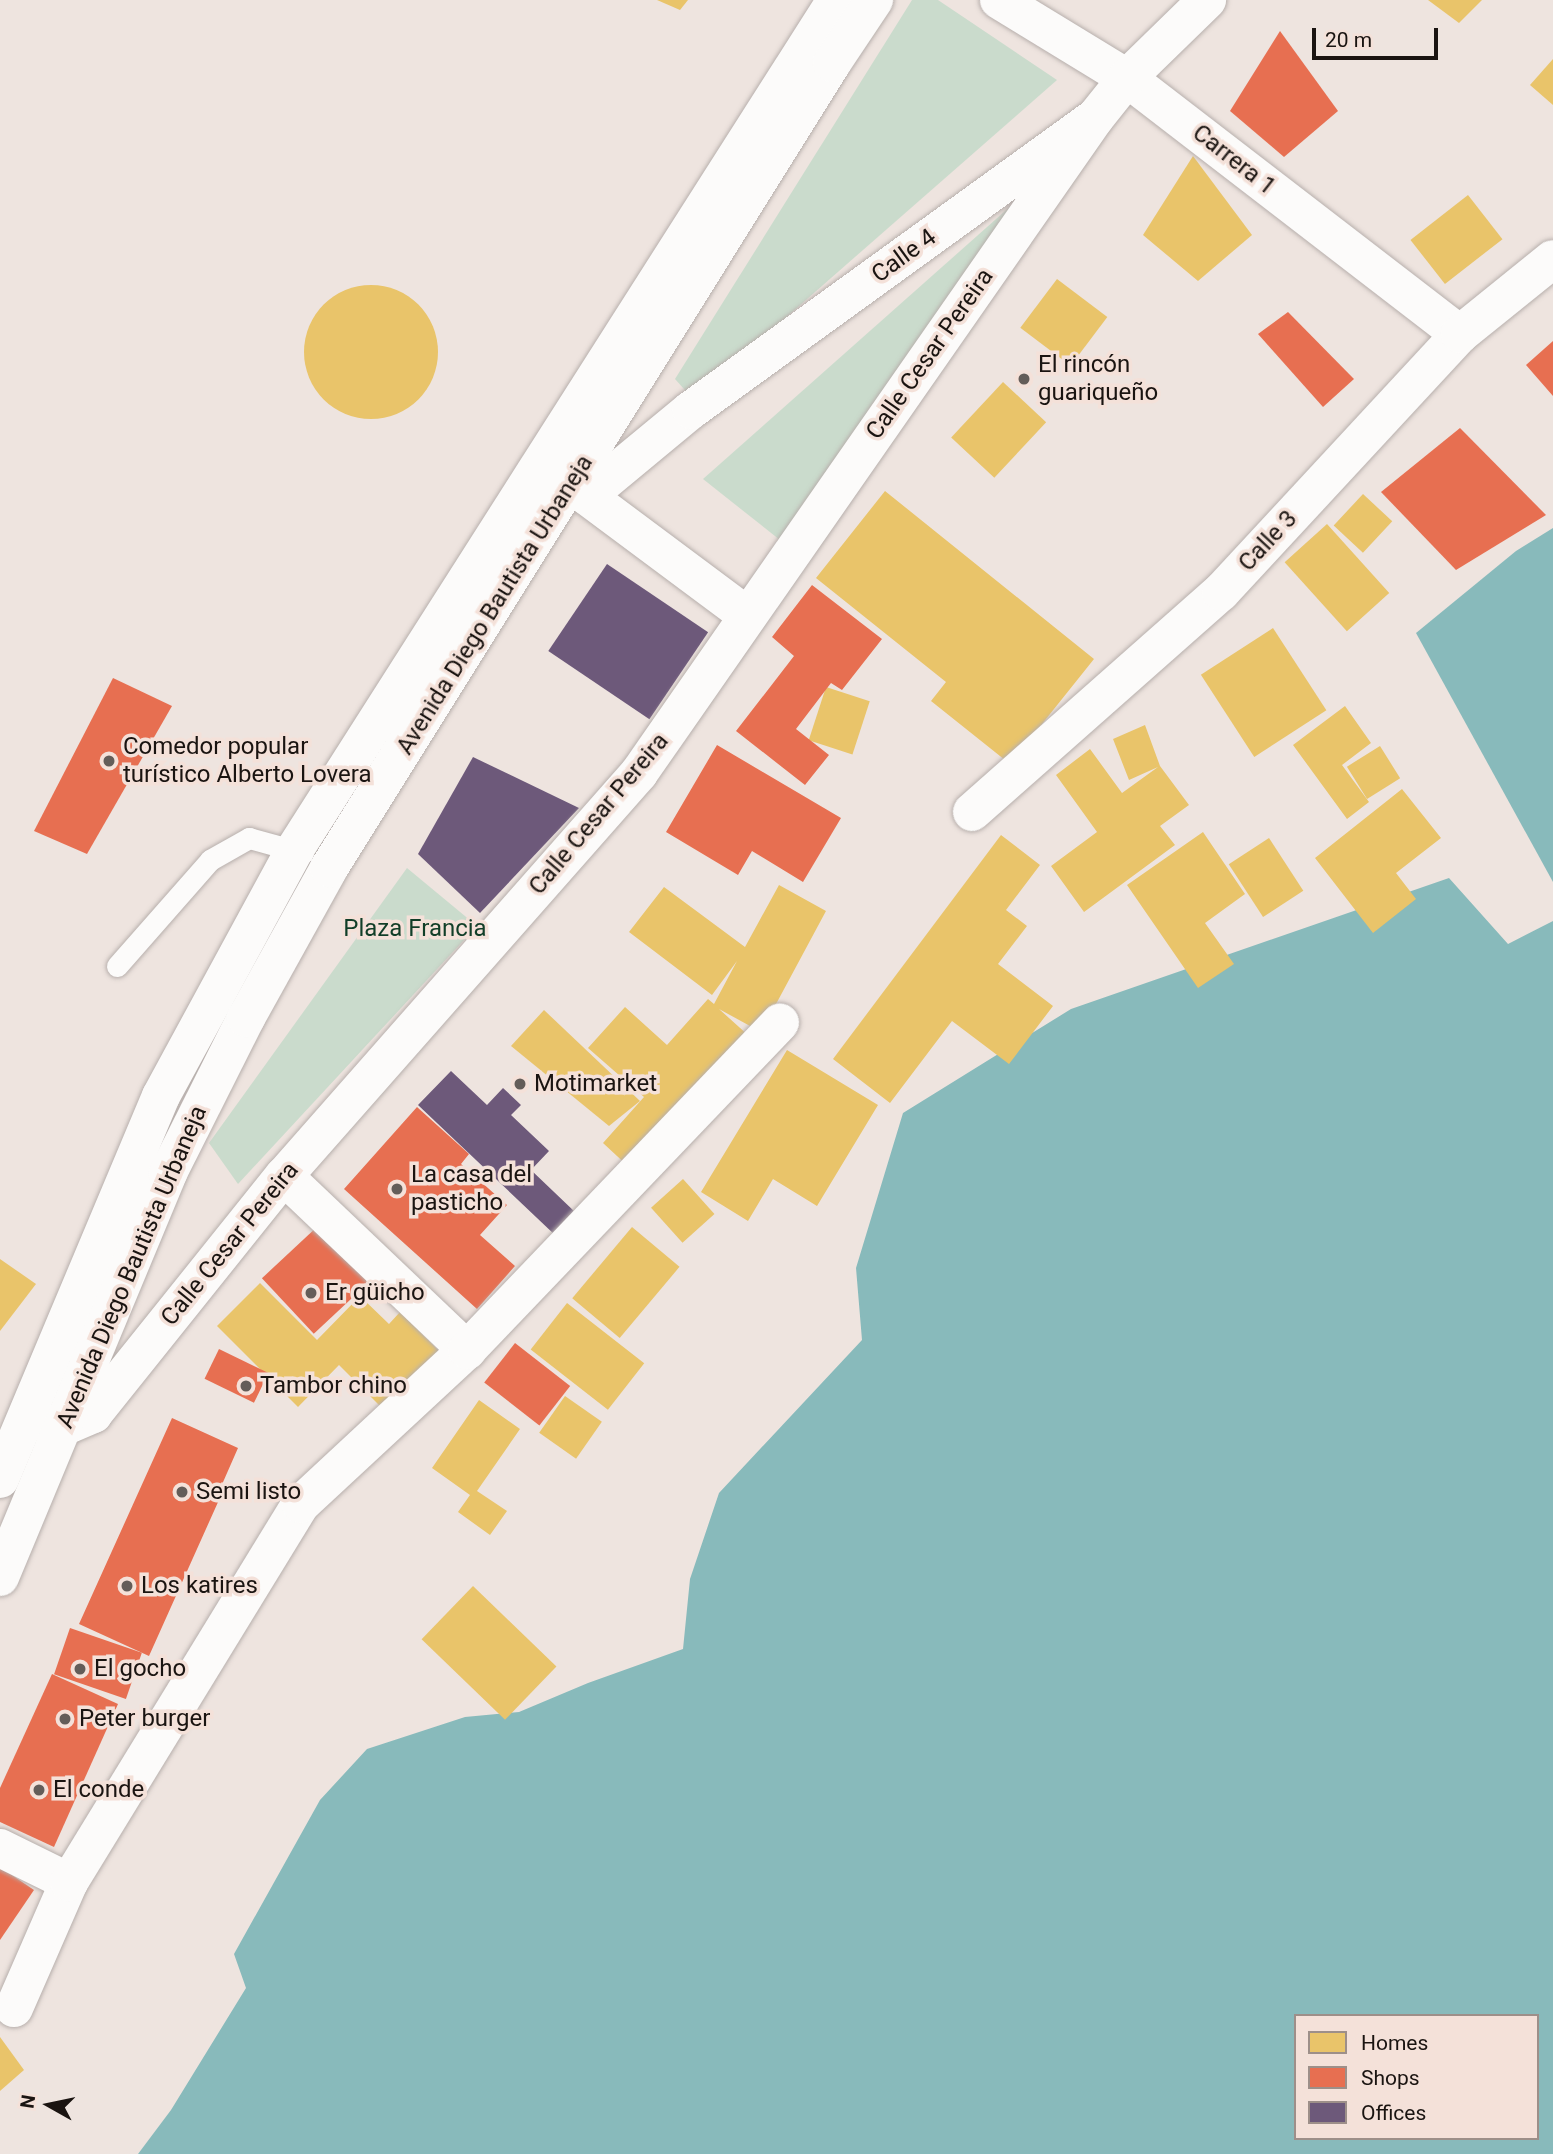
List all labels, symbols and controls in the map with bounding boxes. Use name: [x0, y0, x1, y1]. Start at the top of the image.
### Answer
scale bar: [1315, 14, 1441, 58]
text: 20 m: [1325, 28, 1372, 52]
street label: Carrera 1: [1187, 119, 1281, 201]
street label: Calle 4: [866, 223, 942, 289]
street label: Calle Cesar Pereira: [860, 263, 1000, 445]
place label: El rincón guariqueño: [1038, 351, 1158, 407]
marker: El rincón guariqueño: [1016, 371, 1032, 387]
street label: Avenida Diego Bautista Urbaneja: [391, 450, 599, 760]
street label: Calle 3: [1233, 505, 1303, 577]
street label: Calle Cesar Pereira: [523, 727, 675, 901]
place label: Comedor popular turístico Alberto Lovera: [123, 733, 371, 789]
marker: Comedor popular turístico Alberto Lovera: [101, 753, 117, 769]
park label: Plaza Francia: [343, 915, 487, 943]
place label: Motimarket: [534, 1070, 657, 1098]
marker: Motimarket: [512, 1076, 528, 1092]
street label: Avenida Diego Bautista Urbaneja: [51, 1101, 213, 1433]
street label: Calle Cesar Pereira: [155, 1157, 305, 1331]
place label: La casa del pasticho: [411, 1161, 532, 1217]
marker: La casa del pasticho: [389, 1181, 405, 1197]
place label: Er güicho: [325, 1279, 425, 1307]
marker: Er güicho: [303, 1285, 319, 1301]
place label: Tambor chino: [260, 1372, 407, 1400]
marker: Tambor chino: [238, 1378, 254, 1394]
place label: Semi listo: [196, 1478, 301, 1506]
marker: Semi listo: [174, 1484, 190, 1500]
place label: Los katires: [141, 1572, 258, 1600]
marker: Los katires: [119, 1578, 135, 1594]
place label: El gocho: [94, 1655, 186, 1683]
marker: El gocho: [72, 1661, 88, 1677]
place label: Peter burger: [79, 1705, 210, 1733]
marker: Peter burger: [57, 1711, 73, 1727]
place label: El conde: [53, 1776, 144, 1804]
marker: El conde: [31, 1782, 47, 1798]
legend: [1294, 2014, 1539, 2140]
text: Homes: [1361, 2031, 1428, 2055]
text: Shops: [1361, 2066, 1420, 2090]
north arrow: [14, 2070, 84, 2140]
text: N: [15, 2093, 40, 2110]
text: Offices: [1361, 2101, 1426, 2125]

